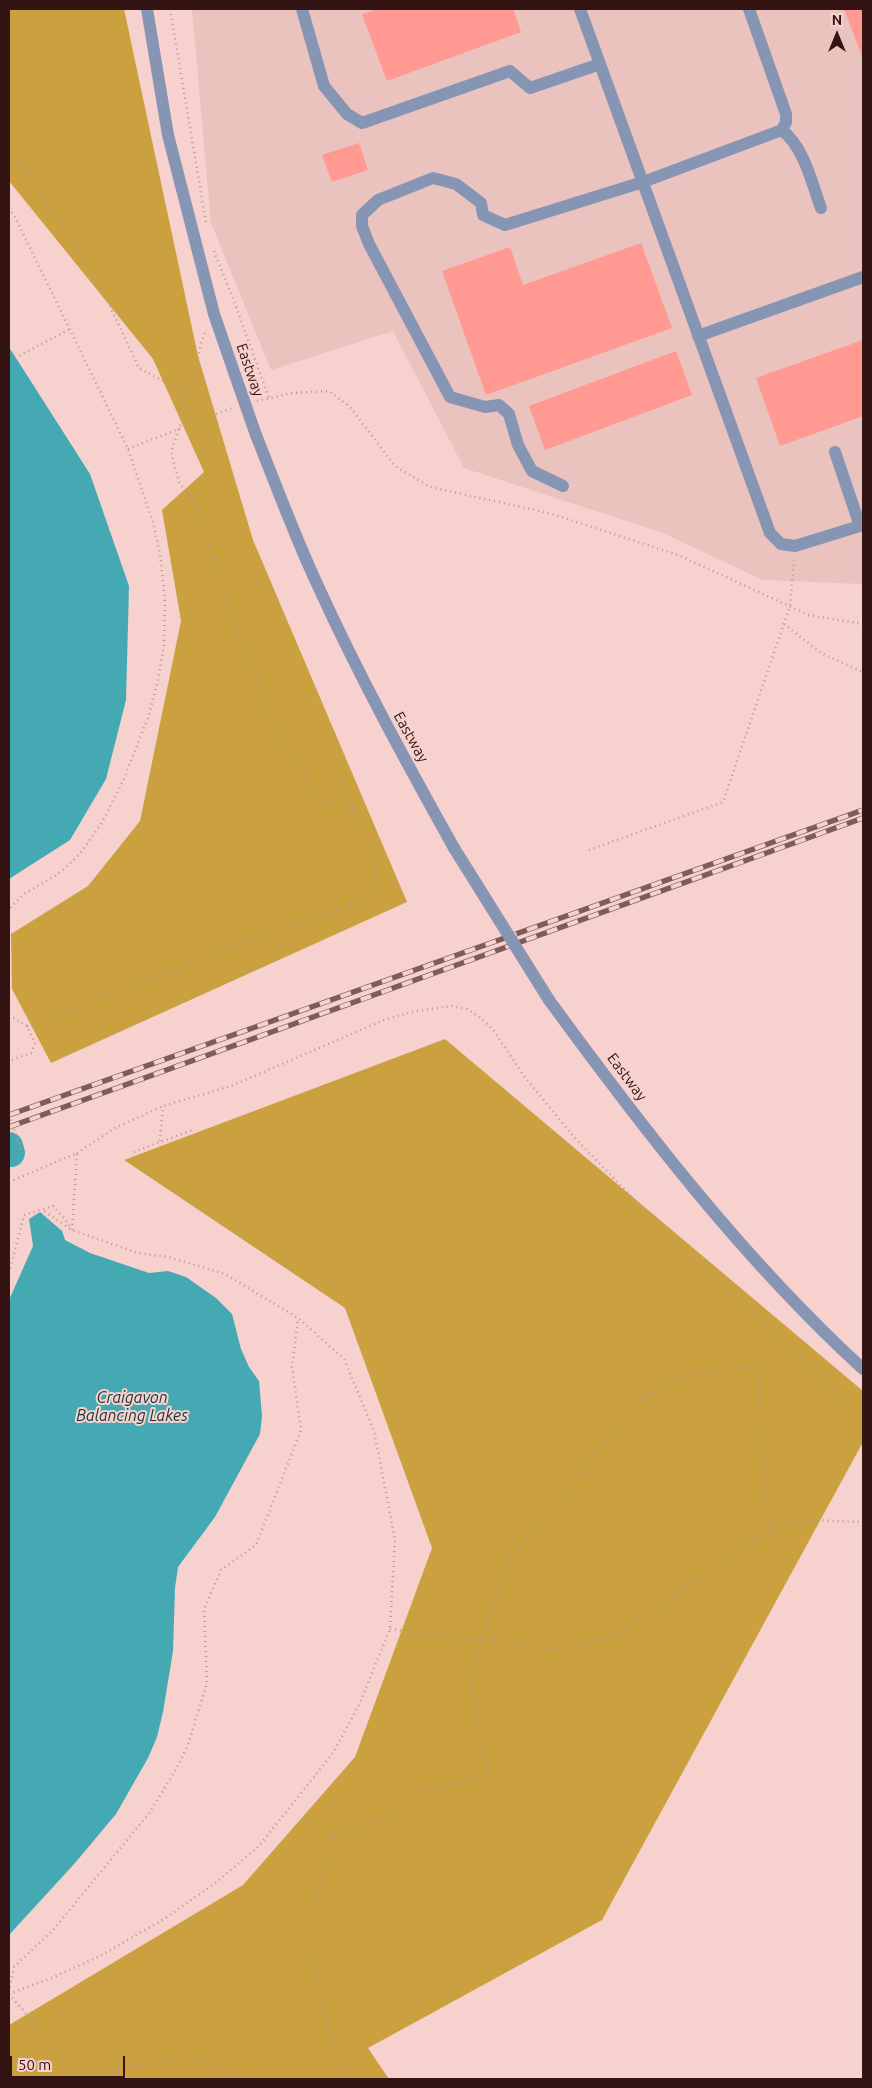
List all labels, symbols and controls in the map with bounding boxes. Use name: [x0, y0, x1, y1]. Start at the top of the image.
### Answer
north arrow: [812, 10, 862, 60]
text: N: [832, 12, 842, 28]
street label: Eastway: [233, 341, 267, 399]
street label: Eastway: [390, 709, 432, 765]
street label: Eastway: [603, 1050, 651, 1104]
water label: Craigavon Balancing Lakes: [76, 1388, 188, 1426]
scale bar: [12, 2046, 128, 2078]
text: 50 m: [18, 2056, 51, 2073]

